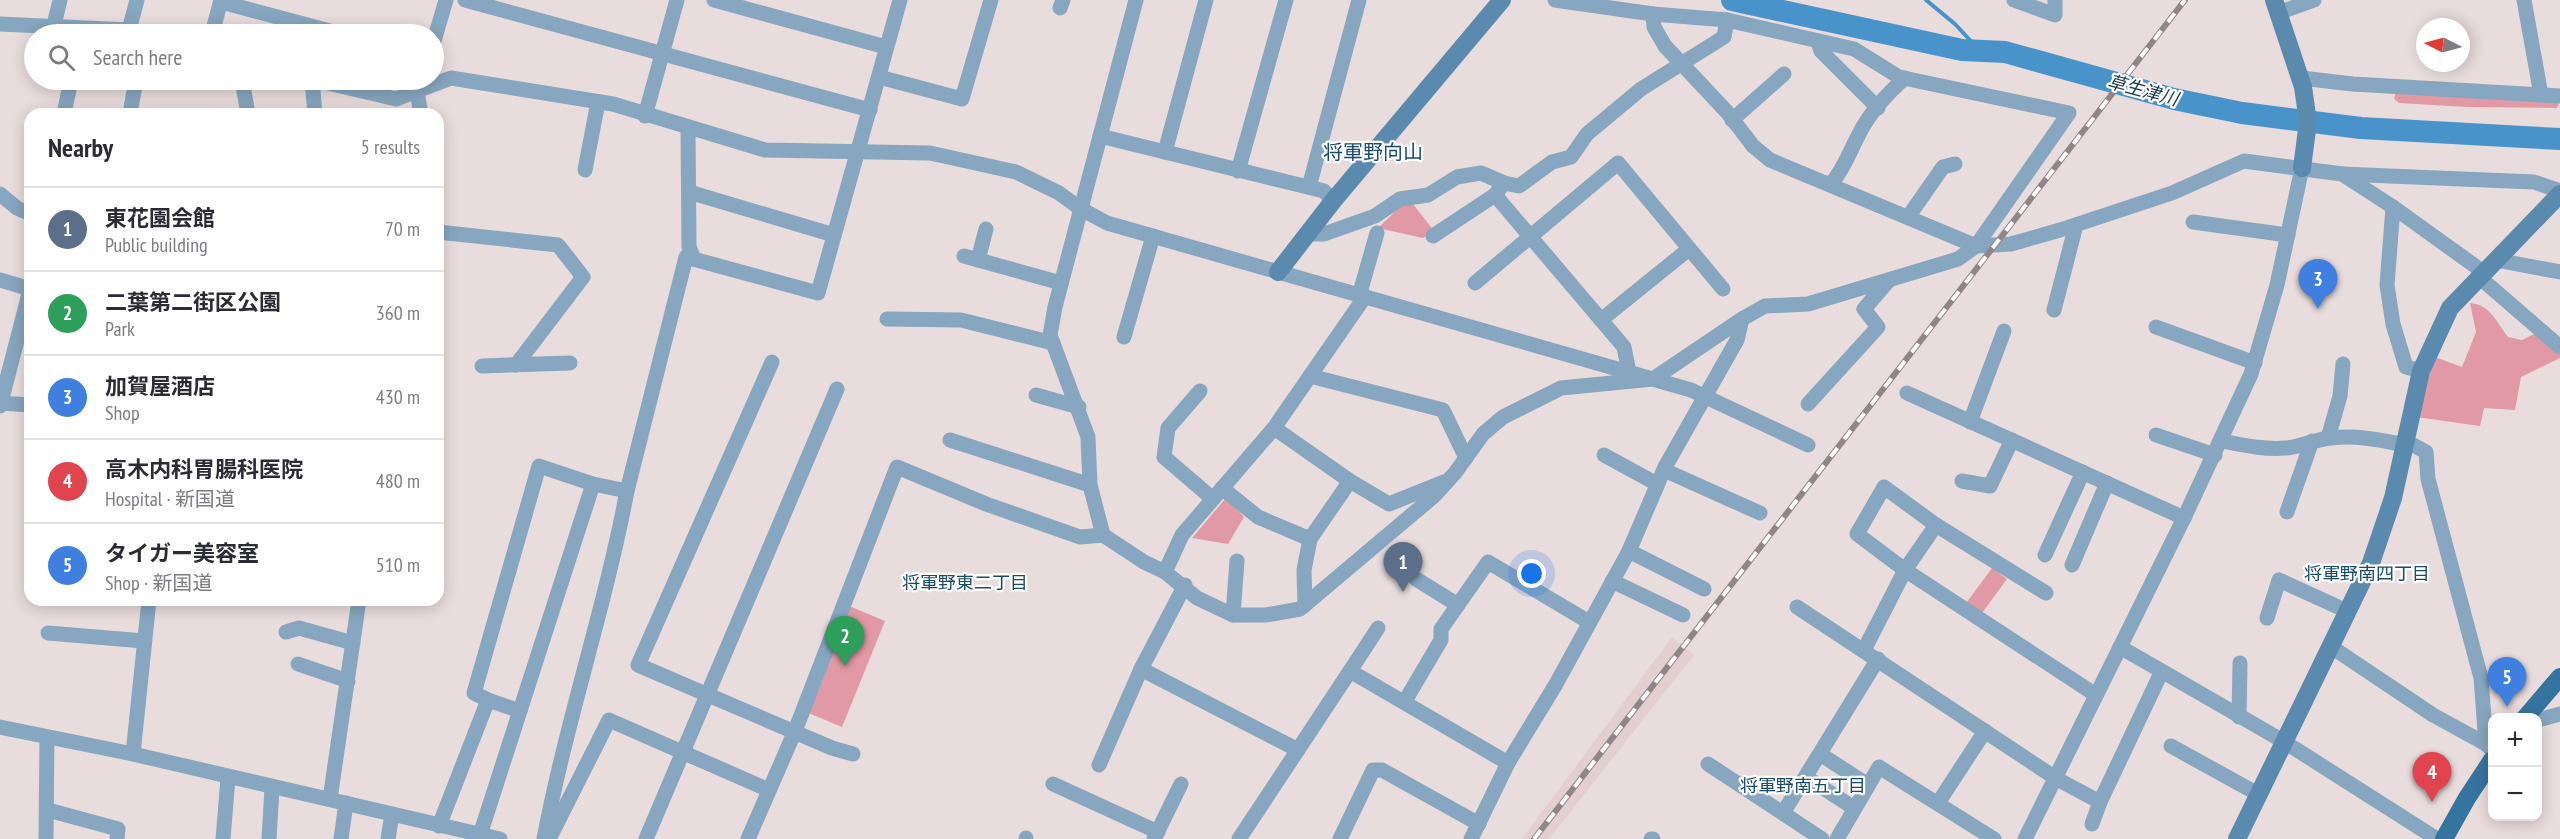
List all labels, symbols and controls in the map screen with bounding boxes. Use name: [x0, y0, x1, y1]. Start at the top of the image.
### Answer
north arrow: [2416, 18, 2470, 72]
search box: [24, 24, 444, 90]
icon: search: [45, 41, 78, 74]
text: Search here: [93, 43, 182, 71]
water label: 草生津川: [2105, 70, 2183, 111]
text: Nearby: [48, 131, 113, 164]
text: 5 results: [361, 134, 420, 160]
district label: 将軍野向山: [1323, 139, 1423, 165]
text: 東花園会館: [105, 204, 215, 232]
text: 1: [63, 216, 72, 242]
text: 70 m: [385, 216, 420, 242]
text: Public building: [105, 232, 208, 258]
pin: 3: [2298, 260, 2338, 309]
text: 二葉第二街区公園: [105, 288, 281, 316]
text: 2: [63, 300, 72, 326]
text: 360 m: [376, 300, 420, 326]
text: Park: [105, 316, 135, 342]
text: 加賀屋酒店: [105, 372, 215, 400]
text: 3: [63, 384, 72, 410]
text: 430 m: [376, 384, 420, 410]
text: Shop: [105, 400, 140, 426]
text: 高木内科胃腸科医院: [105, 455, 303, 483]
text: 4: [63, 468, 72, 494]
text: 480 m: [376, 468, 420, 494]
text: Hospital · 新国道: [105, 486, 235, 512]
text: タイガー美容室: [105, 539, 259, 567]
pin: 1: [1384, 542, 1422, 592]
text: 5: [63, 552, 72, 578]
text: 510 m: [376, 552, 420, 578]
your location: [1517, 559, 1546, 588]
district label: 将軍野南四丁目: [2304, 562, 2430, 585]
text: Shop · 新国道: [105, 570, 212, 596]
district label: 将軍野東二丁目: [902, 571, 1028, 594]
pin: 2: [826, 616, 864, 666]
pin: 5: [2488, 658, 2526, 707]
map controls: [2488, 713, 2542, 821]
button: +: [2488, 713, 2542, 767]
pin: 4: [2412, 752, 2452, 802]
button: −: [2488, 767, 2542, 821]
district label: 将軍野南五丁目: [1740, 774, 1866, 797]

